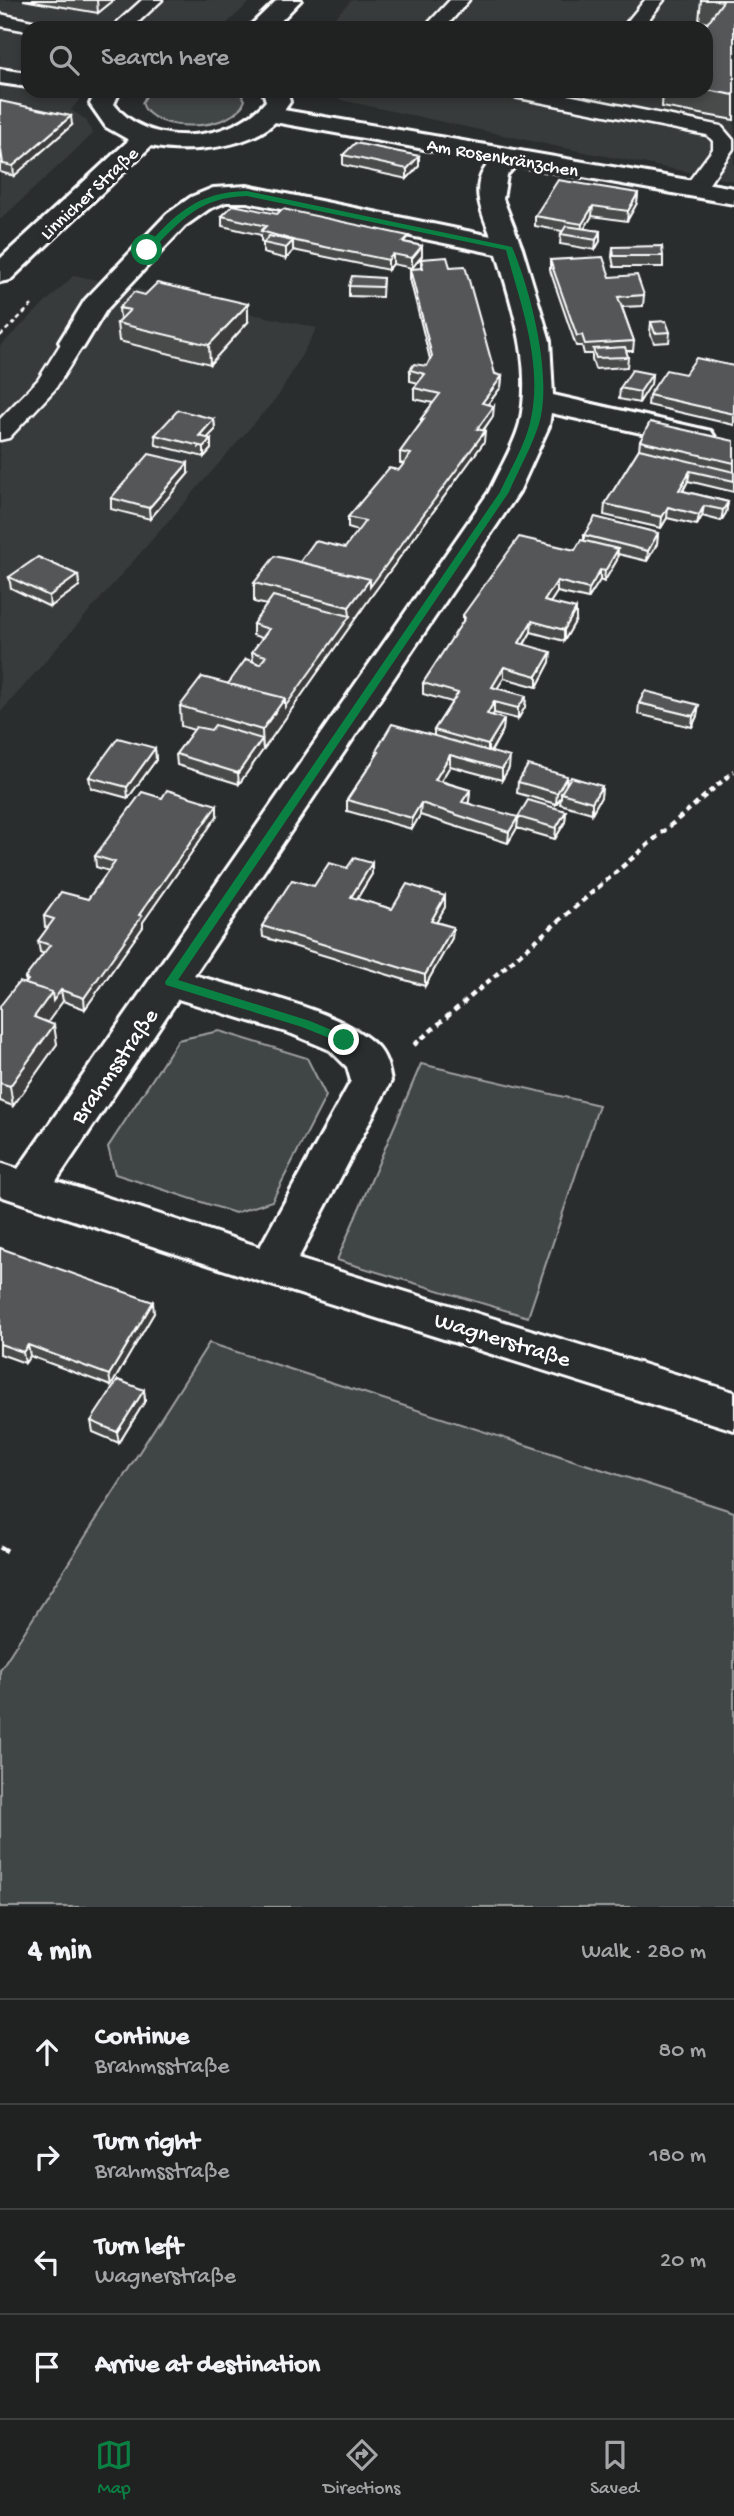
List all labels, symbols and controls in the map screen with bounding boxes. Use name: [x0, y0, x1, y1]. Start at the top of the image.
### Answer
search box: [21, 21, 713, 98]
icon: search: [45, 41, 83, 79]
text: Search here: [101, 44, 229, 75]
street label: Am Rosenkränzchen: [425, 135, 580, 184]
street label: Linnicher Straße: [36, 143, 144, 246]
route start: [131, 234, 162, 265]
street label: Brahmsstraße: [66, 1003, 166, 1131]
route end: [328, 1024, 359, 1055]
street label: Wagnerstraße: [431, 1308, 574, 1375]
text: 4 min: [28, 1935, 91, 1970]
text: Walk · 280 m: [582, 1939, 706, 1966]
text: Continue: [95, 2023, 189, 2054]
icon: ahead: [28, 2033, 66, 2071]
text: 80 m: [659, 2038, 706, 2065]
text: Brahmsstraße: [95, 2054, 229, 2081]
text: Turn right: [95, 2128, 199, 2159]
icon: right: [28, 2138, 66, 2176]
text: 180 m: [649, 2143, 706, 2170]
text: Brahmsstraße: [95, 2159, 229, 2186]
text: Turn left: [95, 2233, 183, 2264]
icon: left: [28, 2243, 66, 2281]
text: 20 m: [660, 2248, 706, 2275]
text: Wagnerstraße: [95, 2264, 236, 2291]
icon: arrive: [28, 2348, 66, 2386]
text: Arrive at destination: [95, 2351, 320, 2382]
tab: Map: [95, 2436, 133, 2501]
tab: Directions: [323, 2436, 400, 2501]
tab: Saved: [590, 2436, 639, 2501]

